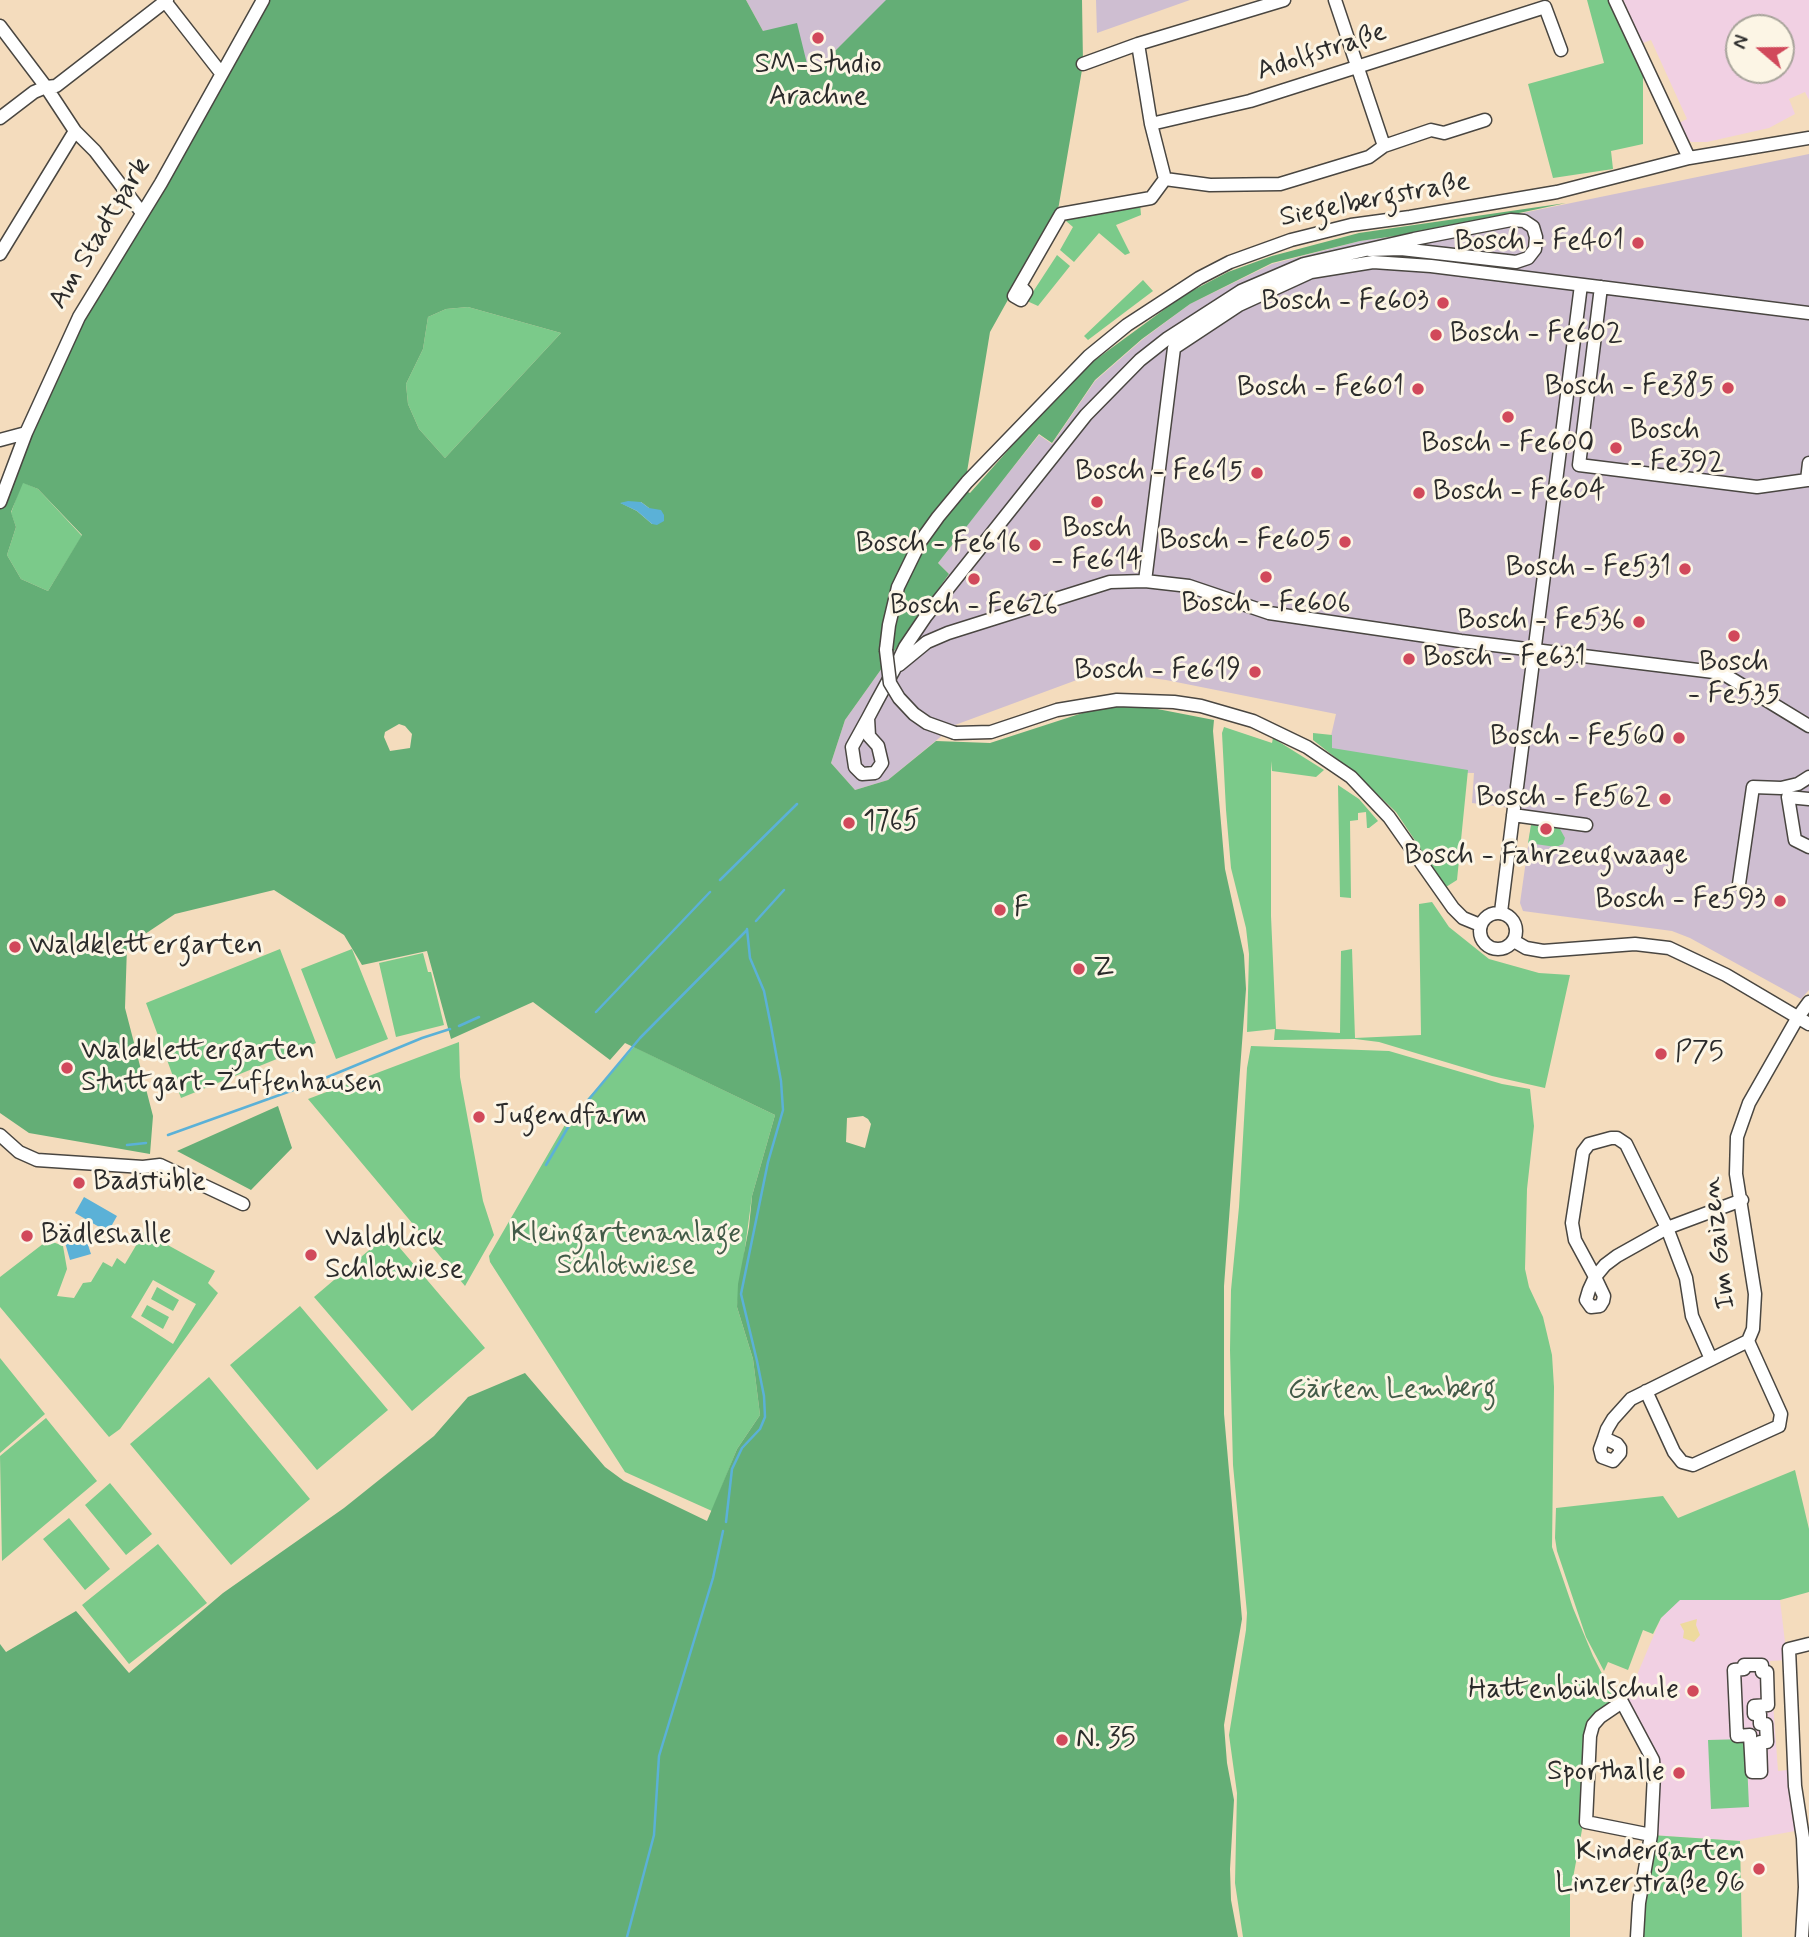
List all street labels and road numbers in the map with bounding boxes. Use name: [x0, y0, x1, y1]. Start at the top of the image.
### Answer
street label: Adolfstraße: [1253, 16, 1391, 90]
street label: Am Stadtpark: [43, 152, 159, 316]
street label: Siegelbergstraße: [1277, 166, 1473, 236]
street label: Im Gaizen: [1695, 1175, 1745, 1311]

